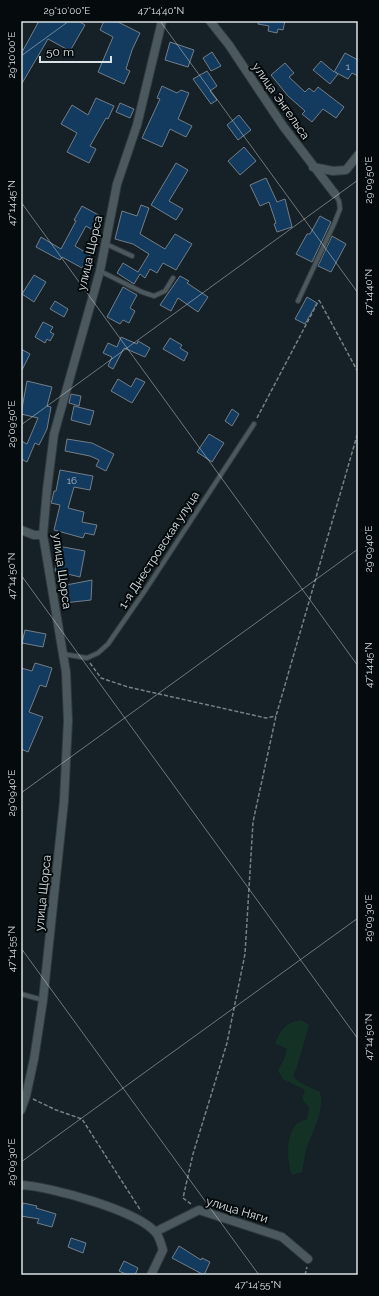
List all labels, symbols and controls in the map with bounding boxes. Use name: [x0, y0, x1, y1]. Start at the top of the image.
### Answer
text: 29°10'00"E: [44, 5, 90, 16]
text: 47°14'40"N: [138, 5, 184, 16]
text: 29°10'00"E: [6, 32, 17, 78]
scale bar: [40, 38, 111, 64]
text: 50 m: [46, 45, 74, 59]
street label: улица Энгельса: [249, 60, 313, 142]
house number: 1: [346, 61, 351, 72]
text: 29°09'50"E: [363, 156, 374, 204]
text: 47°14'45"N: [6, 180, 17, 226]
street label: улица Щорса: [75, 214, 105, 292]
text: 47°14'40"N: [363, 269, 374, 315]
text: 29°09'50"E: [6, 400, 17, 448]
house number: 16: [67, 475, 77, 486]
street label: 1-я Днестровская улуца: [116, 489, 202, 611]
text: 29°09'40"E: [363, 526, 374, 572]
street label: улица Щорса: [50, 532, 74, 610]
text: 47°14'50"N: [6, 552, 17, 600]
text: 47°14'45"N: [363, 642, 374, 688]
text: 29°09'40"E: [6, 770, 17, 816]
street label: улица Щорса: [32, 854, 54, 932]
text: 29°09'30"E: [363, 894, 374, 942]
text: 47°14'55"N: [6, 926, 17, 972]
text: 47°14'50"N: [363, 1013, 374, 1061]
text: 29°09'30"E: [6, 1138, 17, 1186]
street label: улица Няги: [204, 1194, 270, 1226]
text: 47°14'55"N: [235, 1279, 281, 1290]

